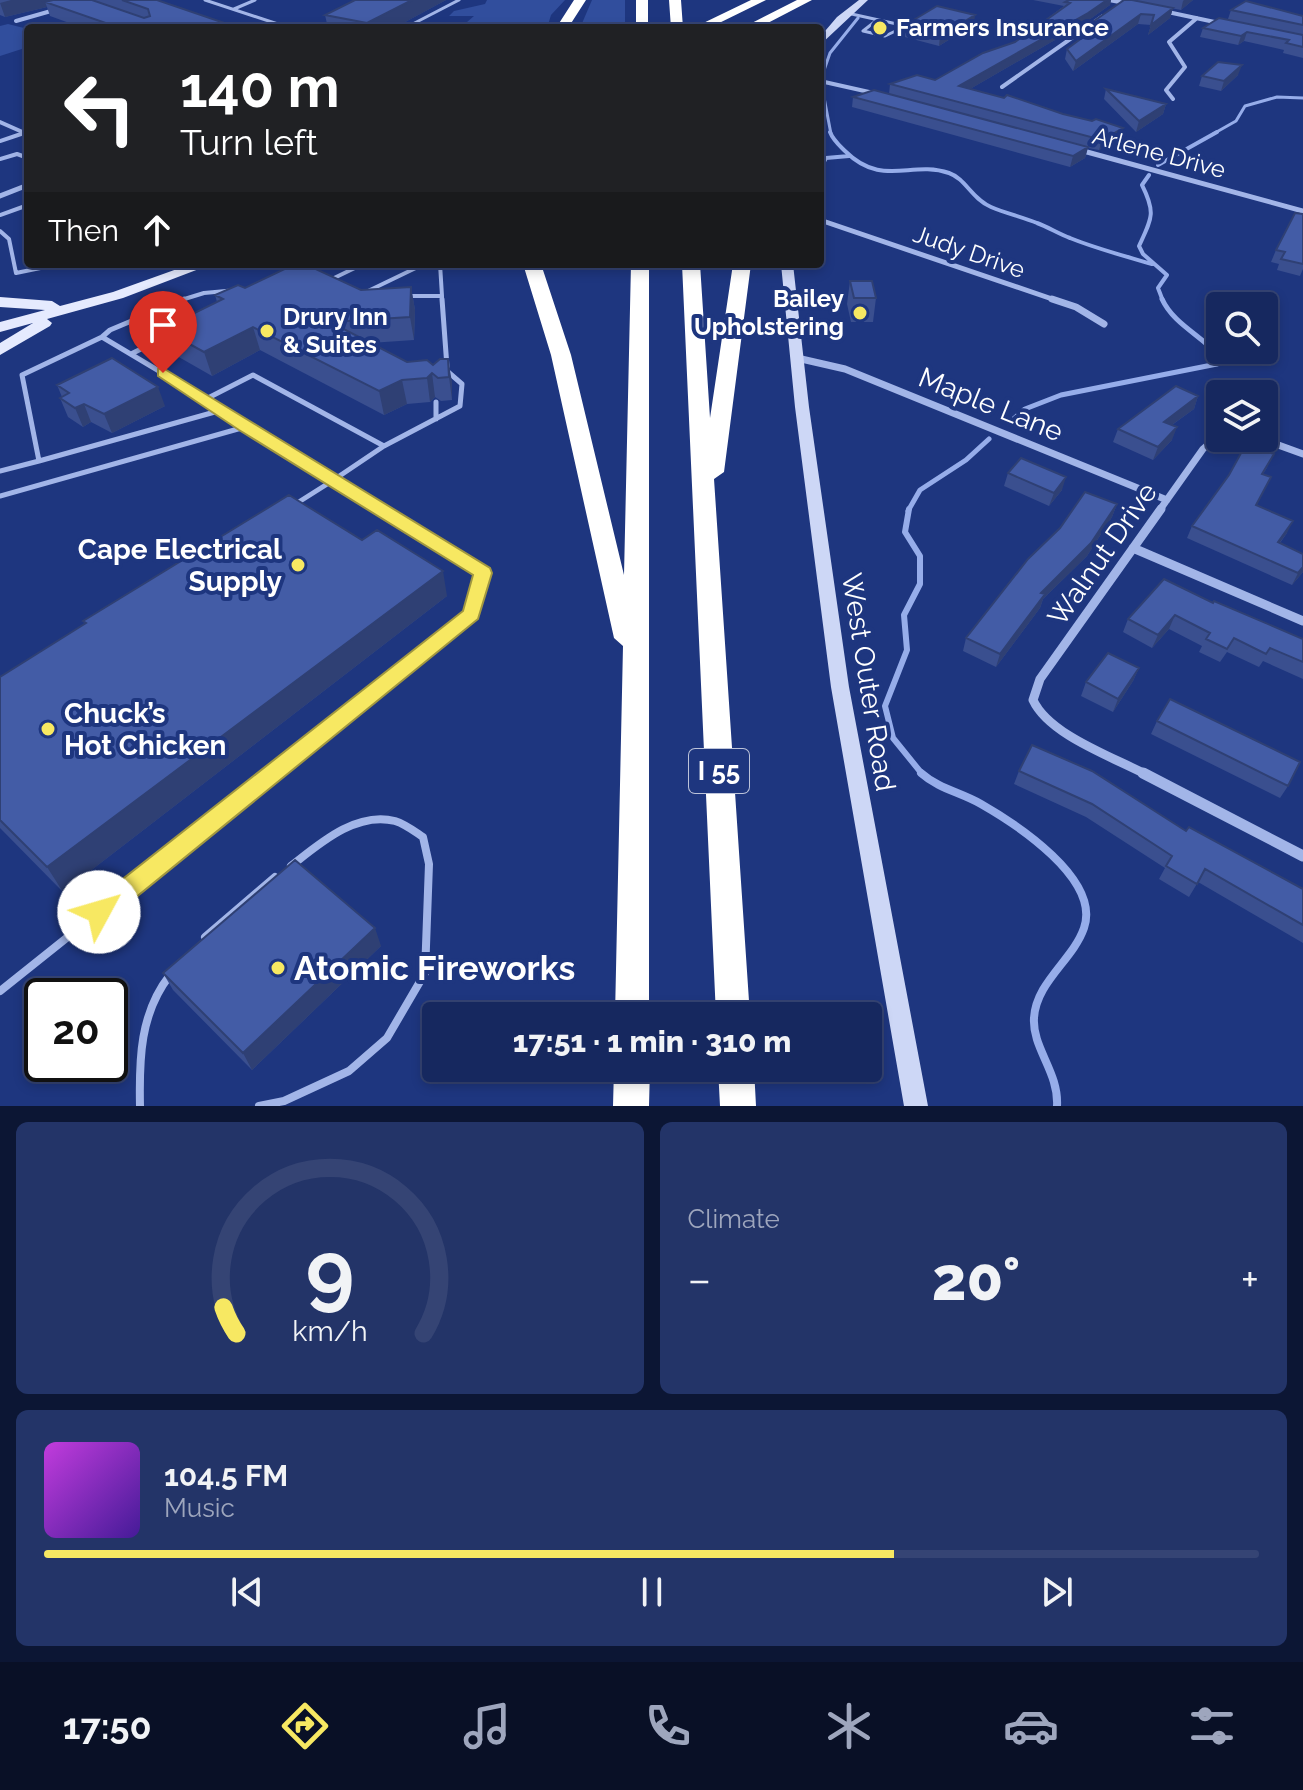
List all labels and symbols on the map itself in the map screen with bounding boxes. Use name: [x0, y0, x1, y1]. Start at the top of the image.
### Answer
place label: Farmers Insurance: [896, 13, 1109, 42]
marker: Farmers Insurance: [871, 19, 889, 37]
street label: Arlene Drive: [1089, 121, 1229, 184]
street label: Judy Drive: [909, 219, 1029, 284]
place label: Bailey Upholstering: [694, 284, 844, 341]
pin: [129, 291, 197, 373]
place label: Drury Inn & Suites: [283, 302, 388, 359]
marker: Bailey Upholstering: [851, 304, 869, 322]
marker: Drury Inn & Suites: [258, 322, 276, 340]
street label: Maple Lane: [914, 361, 1068, 448]
street label: Walnut Drive: [1041, 476, 1164, 632]
place label: Cape Electrical Supply: [78, 533, 283, 598]
marker: Cape Electrical Supply: [289, 556, 307, 574]
street label: West Outer Road: [835, 571, 902, 794]
place label: Chuck’s Hot Chicken: [64, 697, 226, 762]
marker: Chuck’s Hot Chicken: [39, 720, 57, 738]
road number: I 55: [689, 749, 749, 793]
position arrow: [57, 870, 141, 954]
place label: Atomic Fireworks: [294, 948, 575, 988]
marker: Atomic Fireworks: [269, 959, 287, 977]
speed limit sign: 20: [24, 978, 128, 1082]

